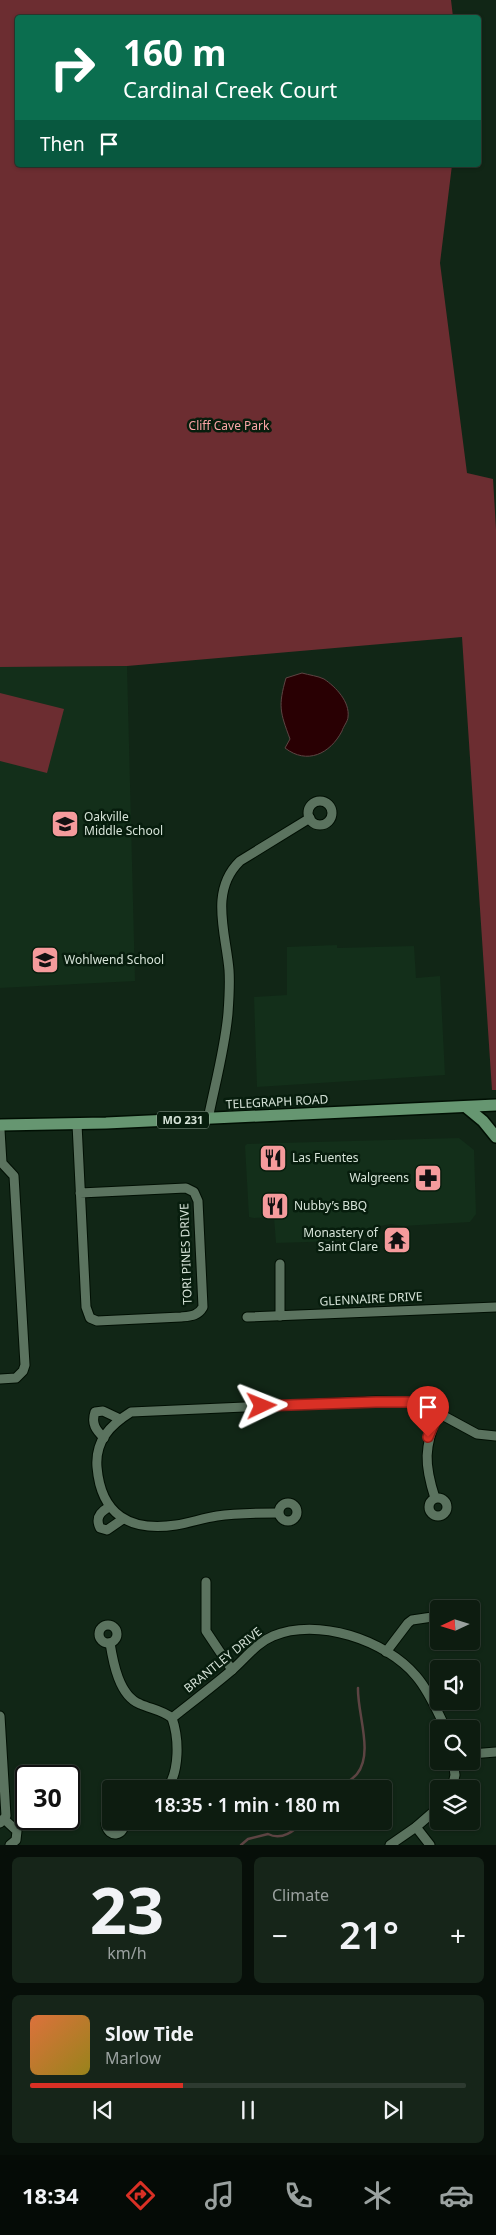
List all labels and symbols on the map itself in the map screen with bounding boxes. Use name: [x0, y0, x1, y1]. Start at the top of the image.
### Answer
park label: Cliff Cave Park: [189, 417, 270, 434]
place label: Oakville Middle School: [84, 808, 163, 839]
school or university icon: Oakville Middle School: [50, 809, 80, 839]
school or university icon: Wohlwend School: [30, 945, 60, 975]
place label: Wohlwend School: [64, 951, 164, 968]
street label: TELEGRAPH ROAD: [225, 1090, 329, 1113]
road number: MO 231: [157, 1112, 209, 1128]
restaurant icon: Las Fuentes: [258, 1143, 288, 1173]
place label: Las Fuentes: [292, 1149, 359, 1166]
pharmacy icon: Walgreens: [413, 1163, 443, 1193]
place label: Walgreens: [349, 1169, 409, 1186]
restaurant icon: Nubby’s BBQ: [260, 1191, 290, 1221]
place label: Nubby’s BBQ: [294, 1197, 367, 1214]
street label: TORI PINES DRIVE: [175, 1203, 196, 1305]
place label: Monastery of Saint Clare: [303, 1224, 379, 1255]
temple icon: Monastery of Saint Clare: [382, 1225, 412, 1255]
street label: GLENNAIRE DRIVE: [319, 1287, 423, 1310]
position arrow: [235, 1379, 287, 1431]
pin: [407, 1386, 449, 1437]
north arrow: [430, 1600, 480, 1650]
street label: BRANTLEY DRIVE: [180, 1623, 265, 1696]
speed limit sign: 30: [15, 1765, 80, 1830]

